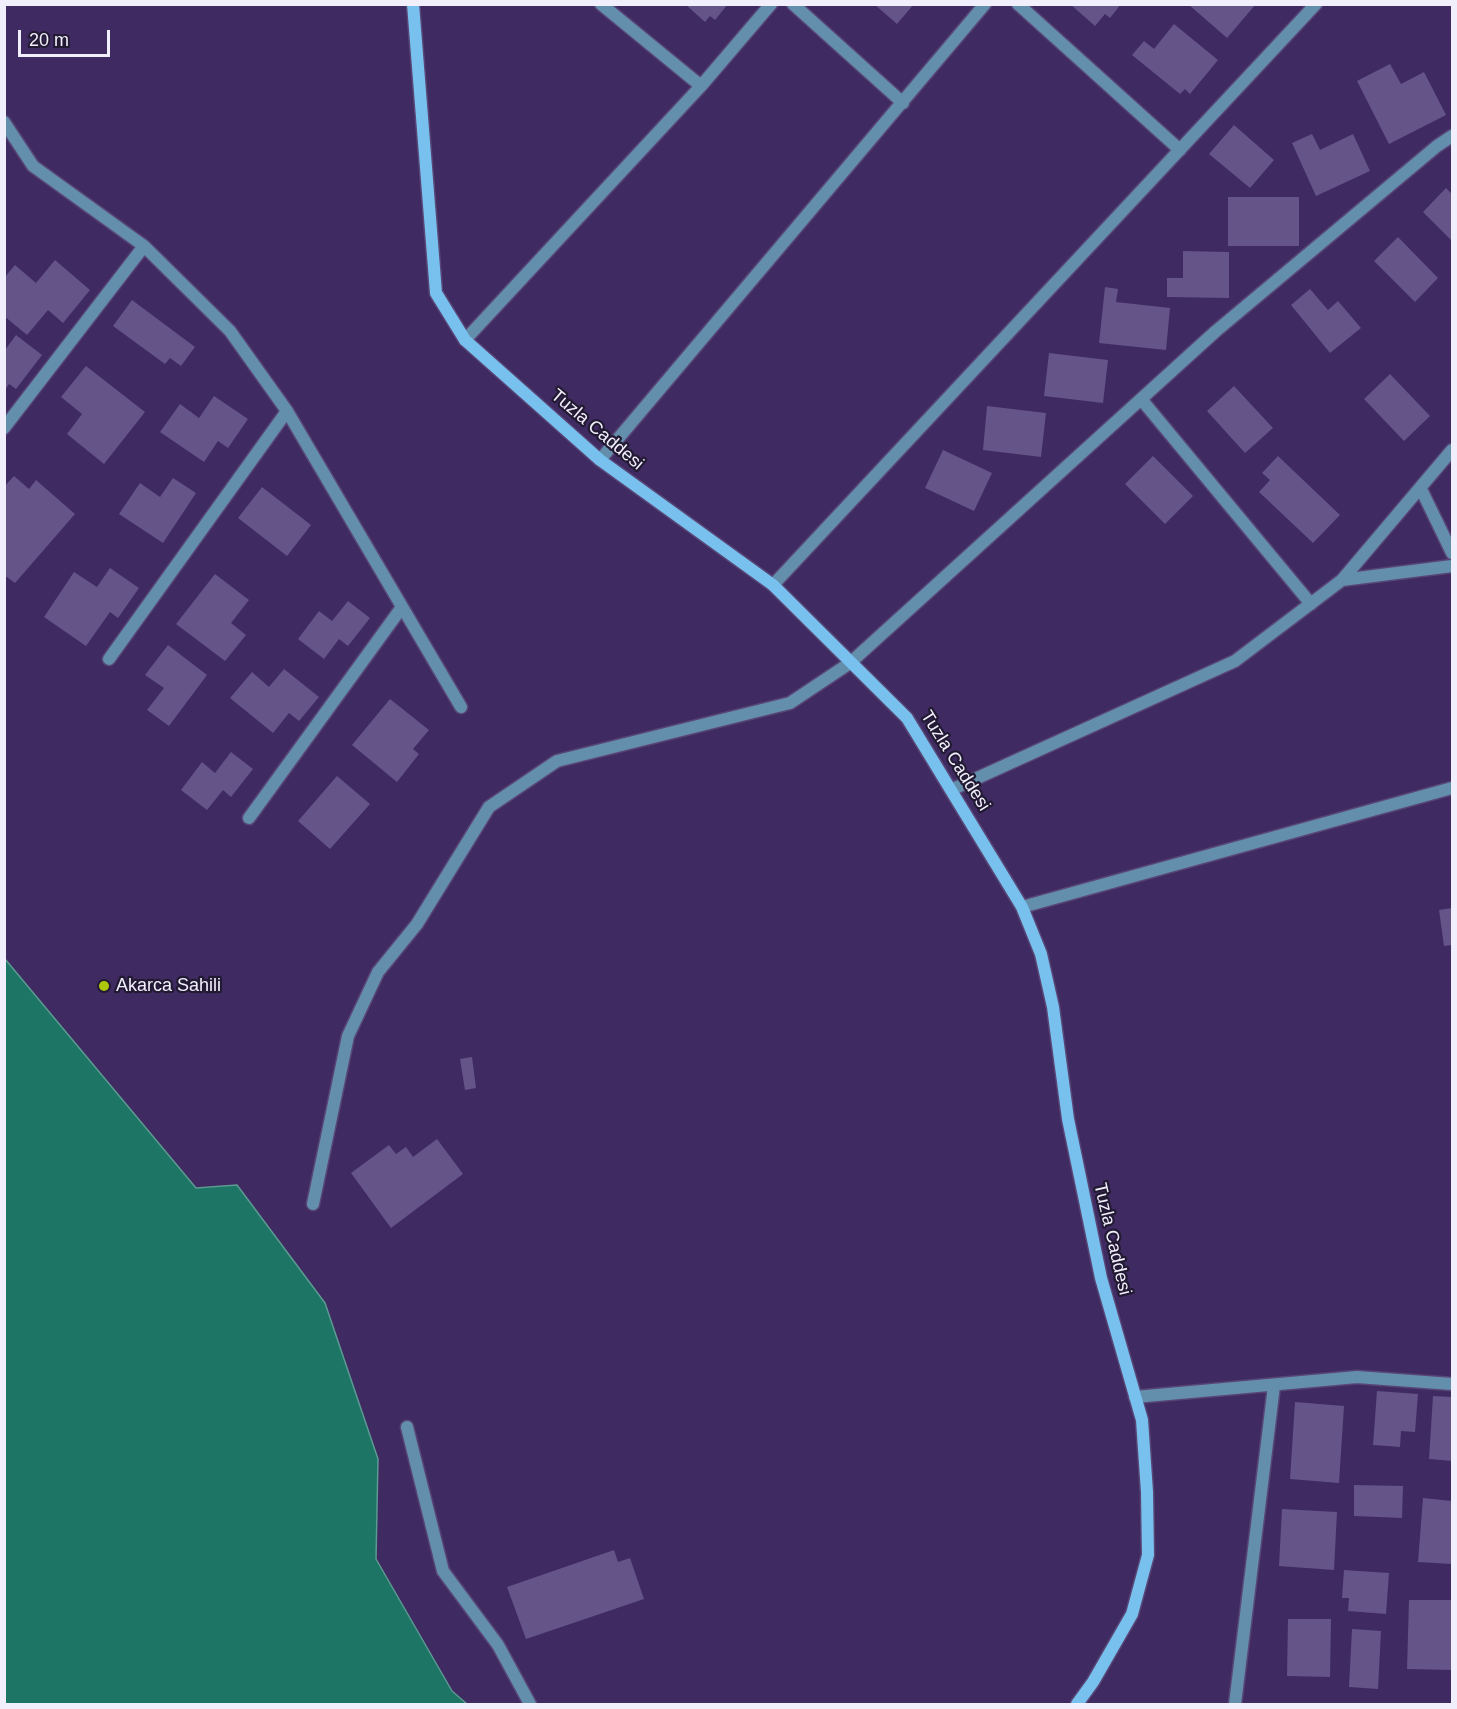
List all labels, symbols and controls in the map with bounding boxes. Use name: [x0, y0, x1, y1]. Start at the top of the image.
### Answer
scale bar: [21, 18, 112, 56]
text: 20 m: [29, 30, 69, 50]
street label: Tuzla Caddesi: [546, 385, 648, 475]
street label: Tuzla Caddesi: [916, 707, 994, 815]
place label: Akarca Sahili: [116, 975, 221, 997]
marker: Akarca Sahili: [97, 979, 111, 993]
street label: Tuzla Caddesi: [1089, 1181, 1135, 1297]

